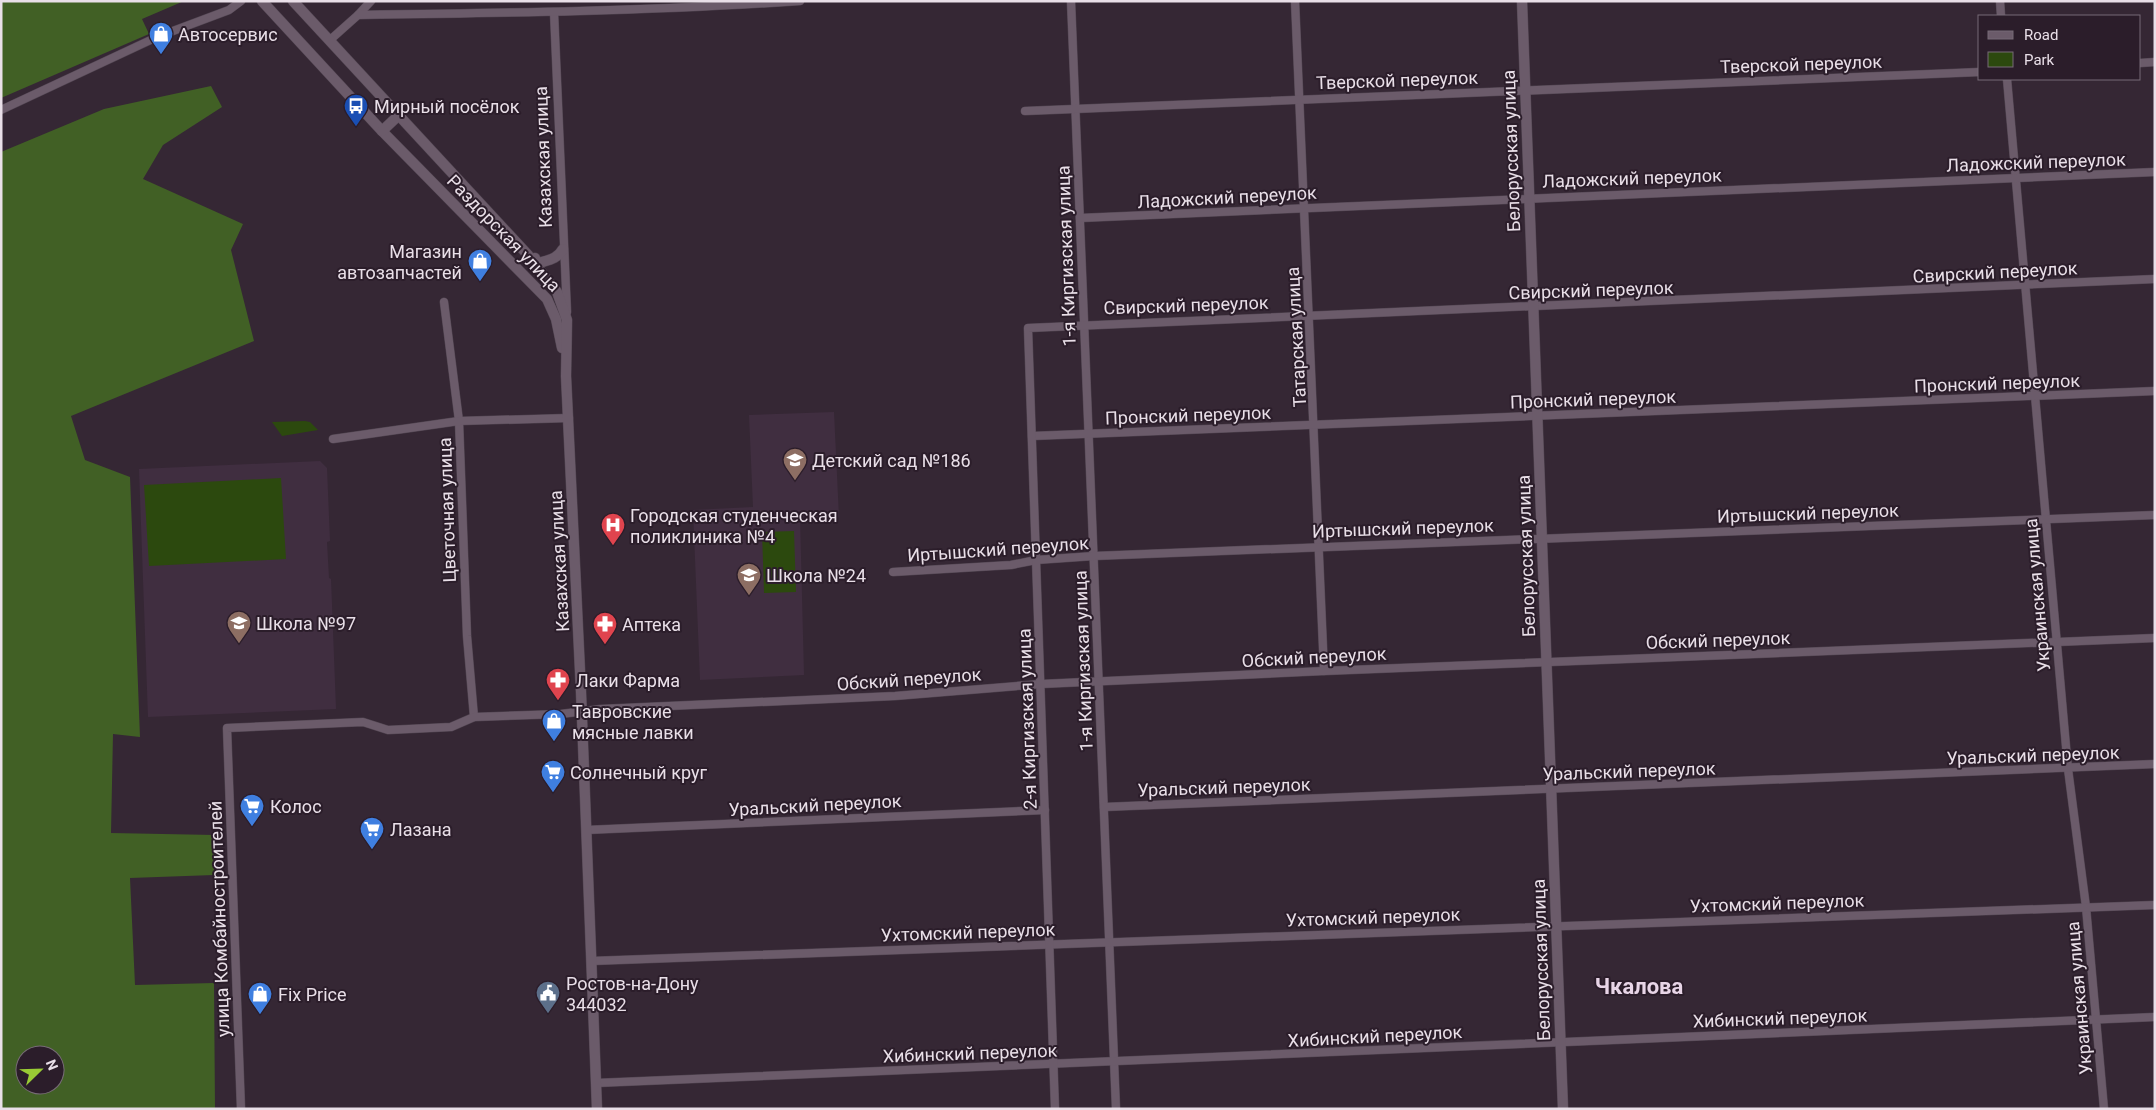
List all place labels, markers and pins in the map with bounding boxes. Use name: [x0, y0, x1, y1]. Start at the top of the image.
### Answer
shop icon: Автосервис: [148, 21, 174, 55]
place label: Автосервис: [178, 24, 278, 45]
bus stop icon: Мирный посёлок: [343, 93, 369, 127]
place label: Мирный посёлок: [374, 96, 520, 117]
place label: Магазин автозапчастей: [337, 241, 462, 283]
shop icon: Магазин автозапчастей: [467, 248, 493, 282]
school or university icon: Детский сад №186: [782, 447, 808, 481]
place label: Детский сад №186: [812, 450, 971, 471]
place label: Городская студенческая поликлиника №4: [630, 505, 838, 547]
hospital icon: Городская студенческая поликлиника №4: [600, 512, 626, 546]
school or university icon: Школа №24: [736, 562, 762, 596]
place label: Школа №24: [766, 565, 866, 586]
school or university icon: Школа №97: [226, 610, 252, 644]
pharmacy icon: Аптека: [592, 611, 618, 645]
place label: Школа №97: [256, 613, 356, 634]
place label: Аптека: [622, 614, 681, 635]
pharmacy icon: Лаки Фарма: [545, 667, 571, 701]
place label: Лаки Фарма: [576, 670, 680, 691]
place label: Тавровские мясные лавки: [572, 701, 694, 743]
shop icon: Тавровские мясные лавки: [541, 708, 567, 742]
supermarket icon: Солнечный круг: [540, 759, 566, 793]
place label: Солнечный круг: [570, 762, 707, 783]
supermarket icon: Колос: [239, 793, 265, 827]
place label: Колос: [270, 796, 322, 817]
supermarket icon: Лазана: [359, 816, 385, 850]
place label: Лазана: [390, 819, 452, 840]
place label: Ростов-на-Дону 344032: [566, 973, 699, 1015]
public building icon: Ростов-на-Дону 344032: [535, 980, 561, 1014]
shop icon: Fix Price: [247, 981, 273, 1015]
place label: Fix Price: [278, 984, 347, 1005]

